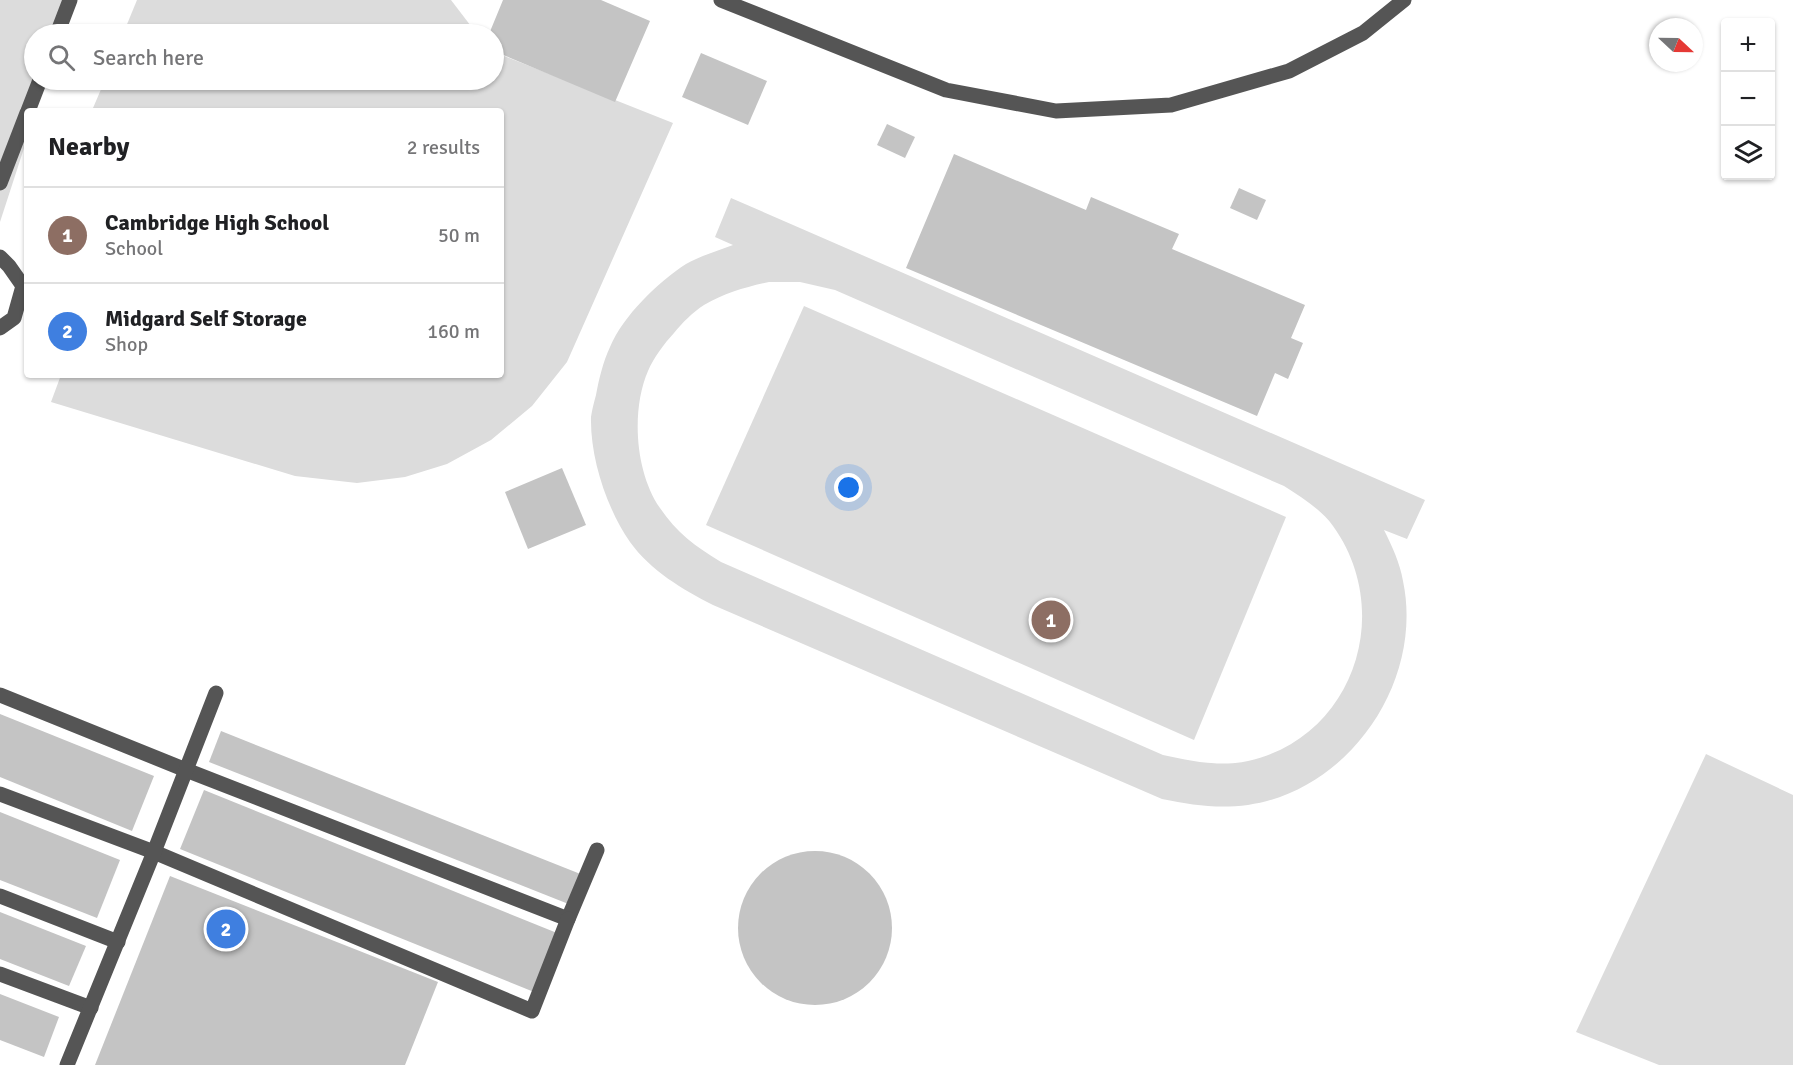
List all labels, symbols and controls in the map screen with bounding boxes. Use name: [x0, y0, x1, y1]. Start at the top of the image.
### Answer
north arrow: [1649, 18, 1703, 72]
map controls: [1721, 18, 1775, 180]
button: +: [1721, 18, 1775, 72]
search box: [24, 24, 504, 90]
icon: search: [45, 41, 78, 74]
text: Search here: [93, 44, 204, 71]
button: −: [1721, 72, 1775, 126]
button: layers: [1721, 126, 1775, 180]
text: Nearby: [48, 131, 129, 163]
text: 2 results: [407, 135, 480, 160]
text: Cambridge High School: [105, 209, 329, 236]
text: 1: [62, 223, 73, 248]
text: 50 m: [438, 223, 480, 248]
text: School: [105, 236, 163, 261]
text: Midgard Self Storage: [105, 305, 307, 332]
text: 2: [62, 319, 73, 344]
text: 160 m: [427, 319, 480, 344]
text: Shop: [105, 332, 148, 357]
your location: [834, 473, 863, 502]
pin: 1: [1032, 598, 1070, 642]
pin: 2: [206, 906, 246, 952]

